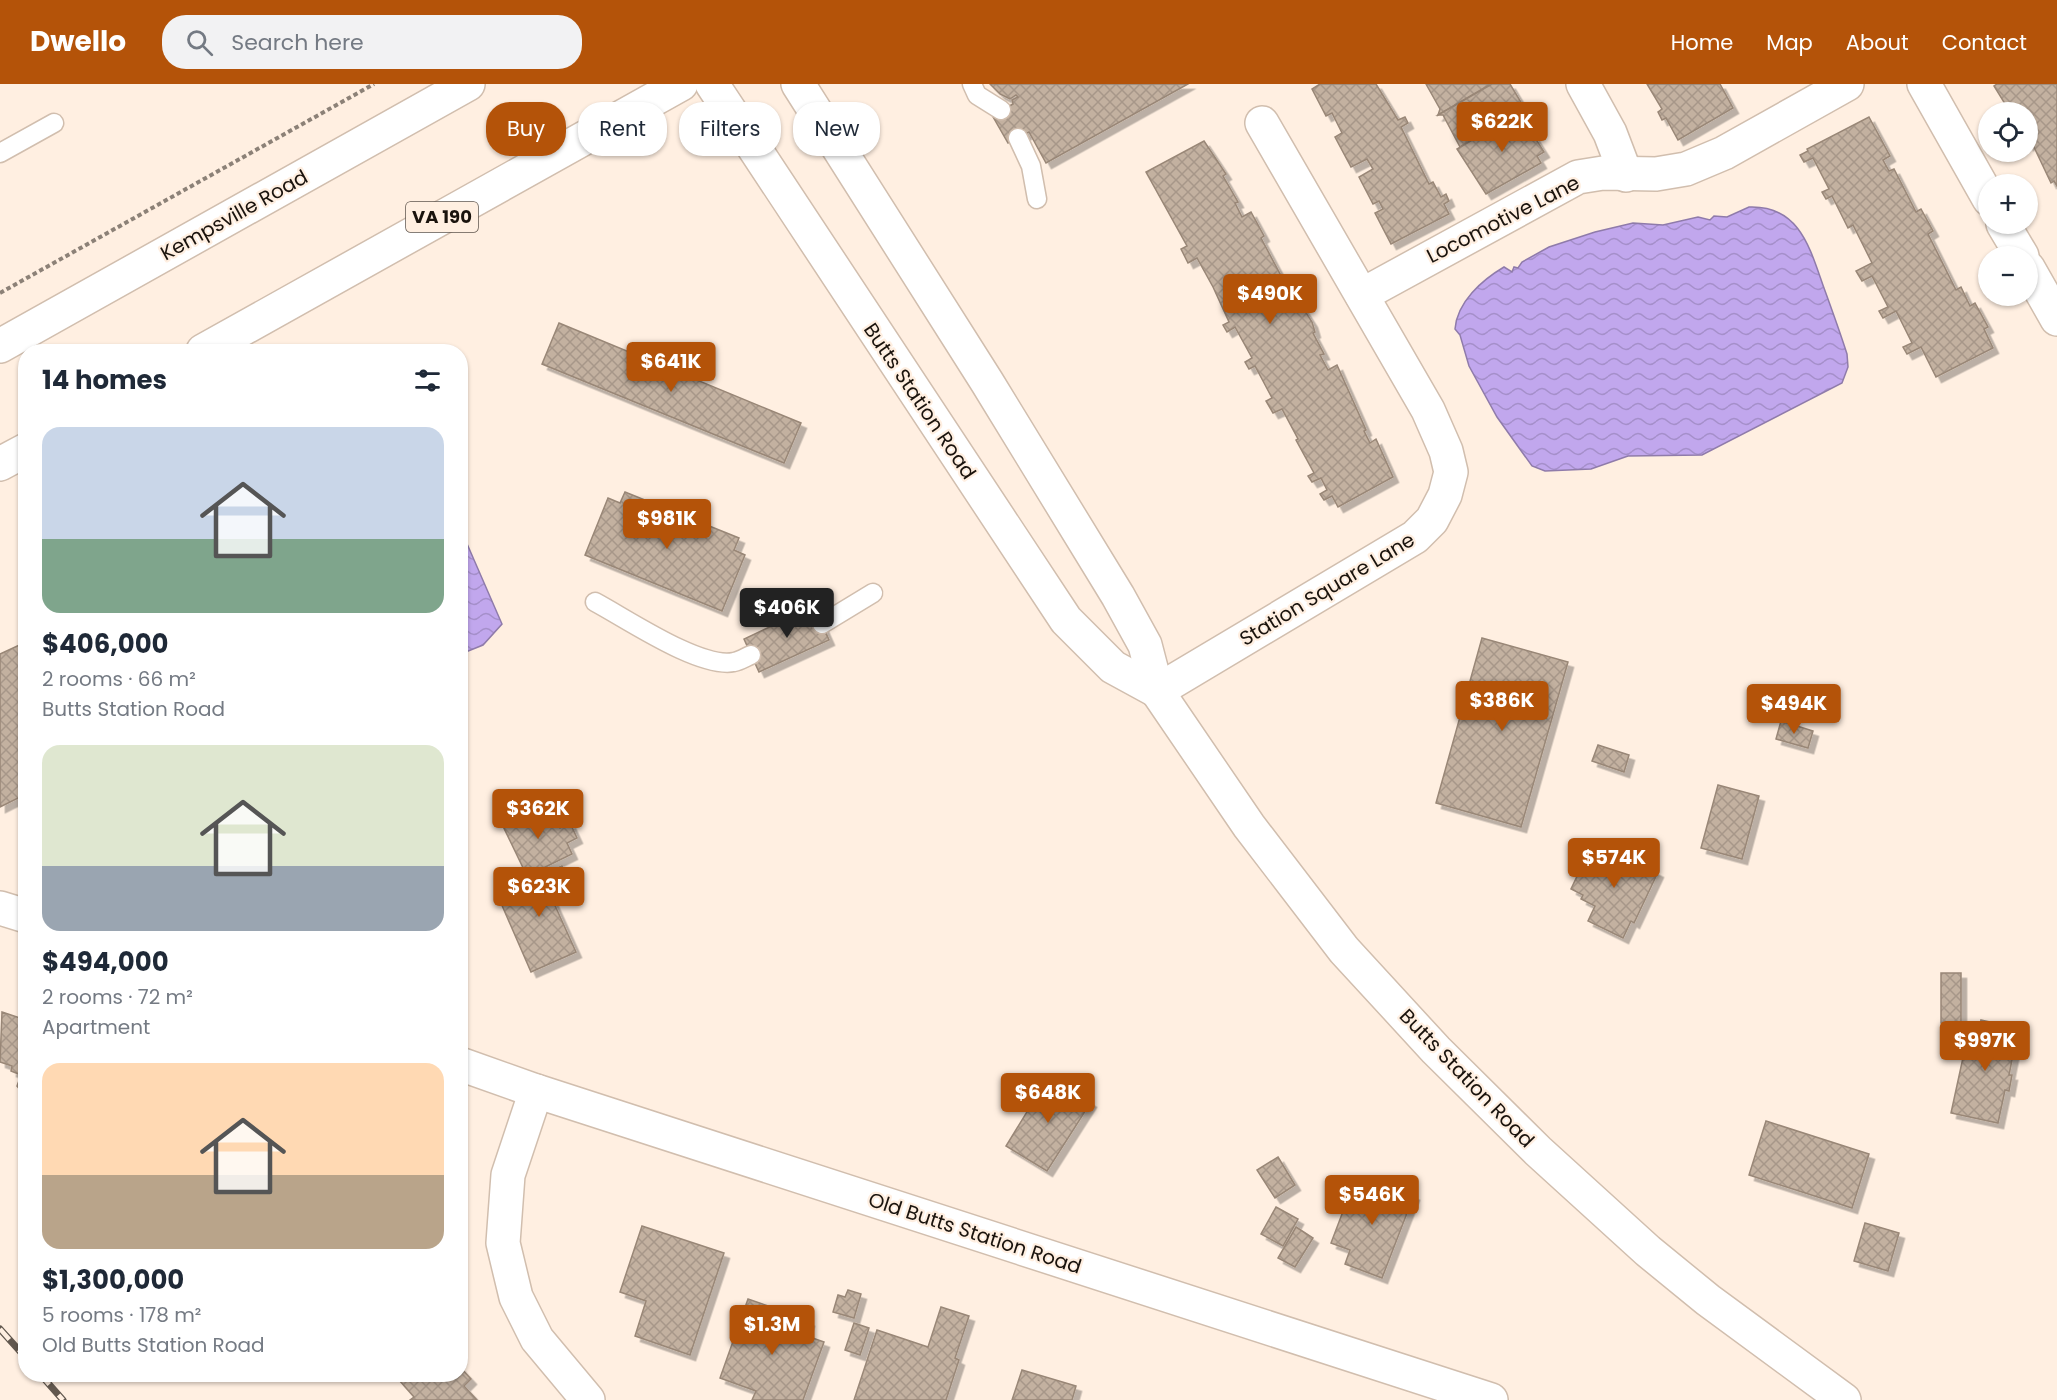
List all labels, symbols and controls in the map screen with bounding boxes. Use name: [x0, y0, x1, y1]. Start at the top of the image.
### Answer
search box: [162, 15, 582, 69]
text: Dwello: [30, 22, 126, 61]
icon: search: [183, 26, 216, 59]
text: Search here: [231, 27, 364, 58]
text: Home: [1671, 28, 1733, 57]
text: Map: [1766, 28, 1813, 57]
text: About: [1846, 28, 1909, 57]
text: Contact: [1942, 28, 2027, 57]
chip: Buy: [486, 102, 566, 156]
chip: Rent: [578, 102, 667, 156]
chip: Filters: [679, 102, 781, 156]
chip: New: [793, 102, 880, 156]
pin: $622K: [1460, 102, 1544, 153]
map controls: [1978, 102, 2038, 306]
button: locate: [1978, 102, 2038, 162]
text: $622K: [1471, 107, 1533, 135]
street label: Kempsville Road: [155, 163, 313, 267]
street label: Locomotive Lane: [1422, 168, 1584, 270]
button: +: [1978, 174, 2038, 234]
road number: VA 190: [406, 202, 478, 232]
button: −: [1978, 246, 2038, 306]
pin: $490K: [1228, 274, 1312, 325]
text: $490K: [1237, 279, 1303, 307]
street label: Butts Station Road: [857, 317, 983, 485]
pin: $641K: [629, 342, 713, 393]
text: $641K: [641, 347, 701, 375]
text: 14 homes: [42, 362, 167, 398]
icon: filters: [411, 364, 444, 397]
icon: home: [189, 466, 297, 574]
pin: $981K: [625, 499, 709, 550]
text: $981K: [637, 504, 697, 532]
street label: Station Square Lane: [1234, 526, 1420, 652]
pin: $406K: [745, 588, 829, 639]
text: $406K: [754, 593, 820, 621]
text: $406,000: [42, 626, 169, 662]
text: 2 rooms · 66 m²: [42, 665, 196, 693]
pin: $386K: [1460, 681, 1544, 732]
pin: $494K: [1752, 684, 1836, 735]
text: $386K: [1470, 686, 1534, 714]
text: $494K: [1761, 689, 1827, 717]
text: Butts Station Road: [42, 695, 225, 723]
icon: home: [189, 784, 297, 892]
pin: $362K: [496, 789, 580, 840]
text: $362K: [506, 794, 570, 822]
pin: $574K: [1572, 838, 1656, 889]
text: $574K: [1582, 843, 1646, 871]
pin: $623K: [497, 867, 581, 918]
text: $623K: [507, 872, 571, 900]
text: $494,000: [42, 944, 169, 980]
text: 2 rooms · 72 m²: [42, 983, 193, 1011]
street label: Butts Station Road: [1393, 1002, 1541, 1154]
text: Apartment: [42, 1013, 150, 1041]
pin: $997K: [1943, 1021, 2027, 1072]
text: $997K: [1954, 1026, 2016, 1054]
pin: $648K: [1006, 1073, 1090, 1124]
text: $648K: [1015, 1078, 1081, 1106]
icon: home: [189, 1102, 297, 1210]
pin: $546K: [1330, 1175, 1414, 1226]
text: $546K: [1339, 1180, 1405, 1208]
street label: Old Butts Station Road: [865, 1185, 1085, 1281]
text: $1,300,000: [42, 1262, 184, 1298]
text: 5 rooms · 178 m²: [42, 1301, 201, 1329]
pin: $1.3M: [730, 1305, 814, 1356]
text: $1.3M: [744, 1310, 800, 1338]
text: Old Butts Station Road: [42, 1331, 265, 1359]

